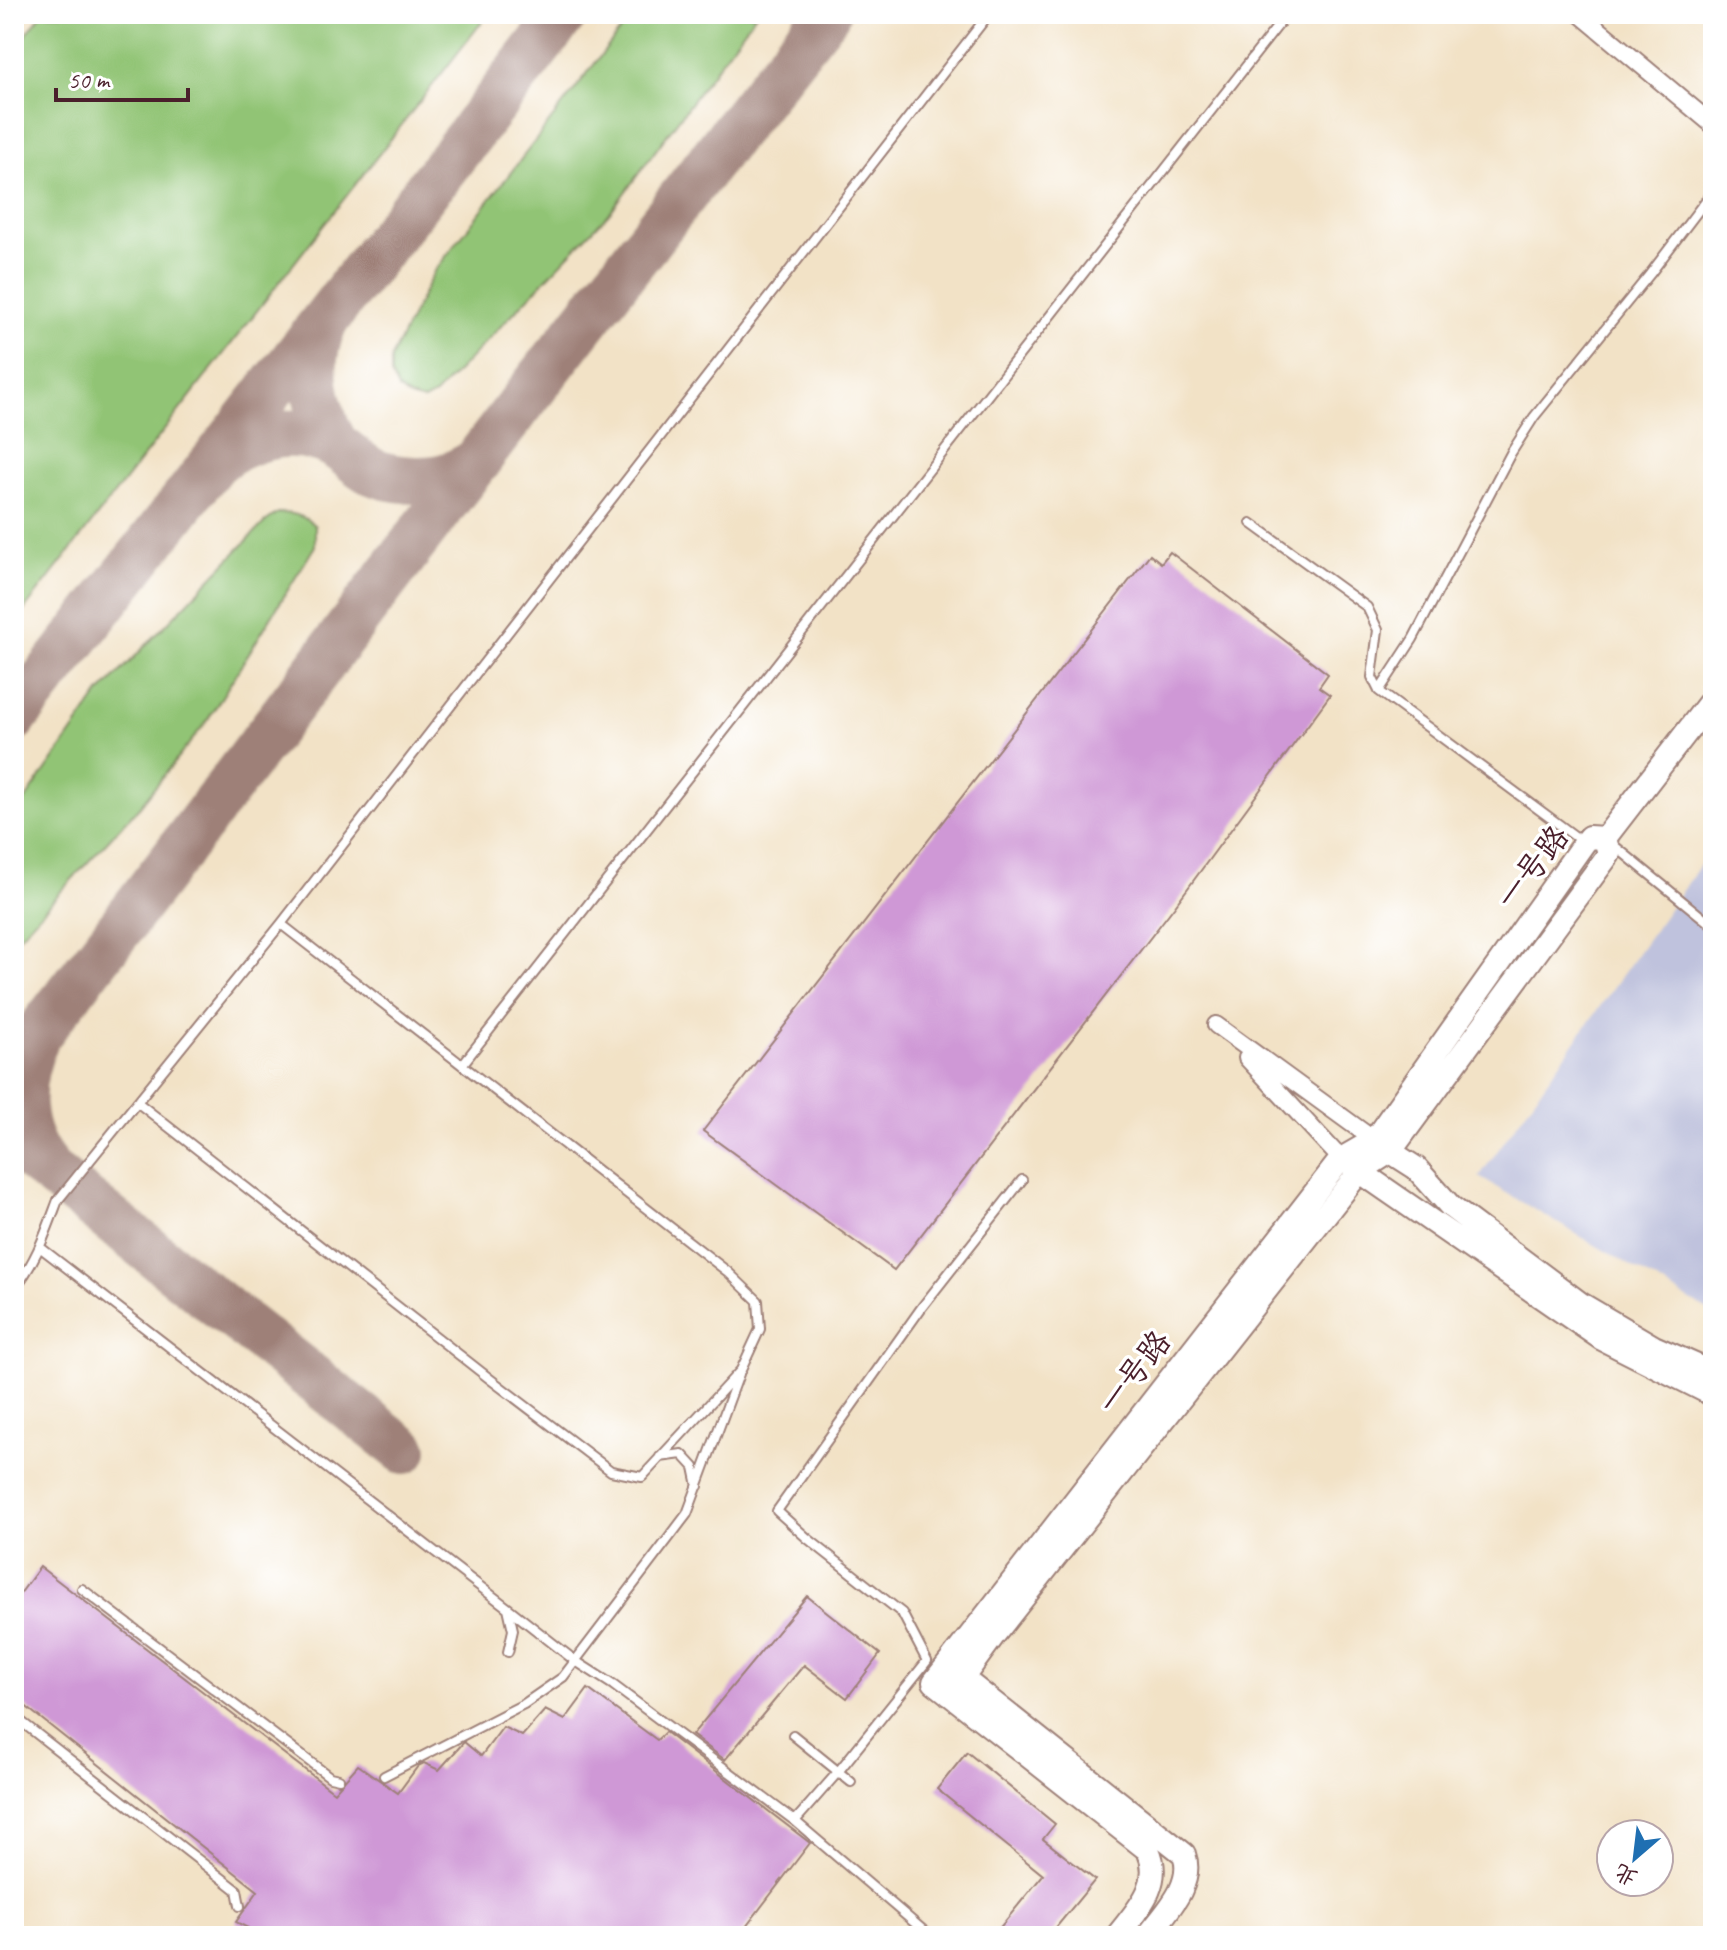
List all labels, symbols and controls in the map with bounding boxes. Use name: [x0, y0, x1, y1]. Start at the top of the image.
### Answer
scale bar: [56, 52, 188, 102]
text: 50 m: [68, 65, 111, 95]
street label: 一号路: [1487, 817, 1578, 918]
street label: 一号路: [1089, 1322, 1180, 1423]
north arrow: [1595, 1818, 1675, 1898]
text: 北: [1610, 1857, 1642, 1892]

